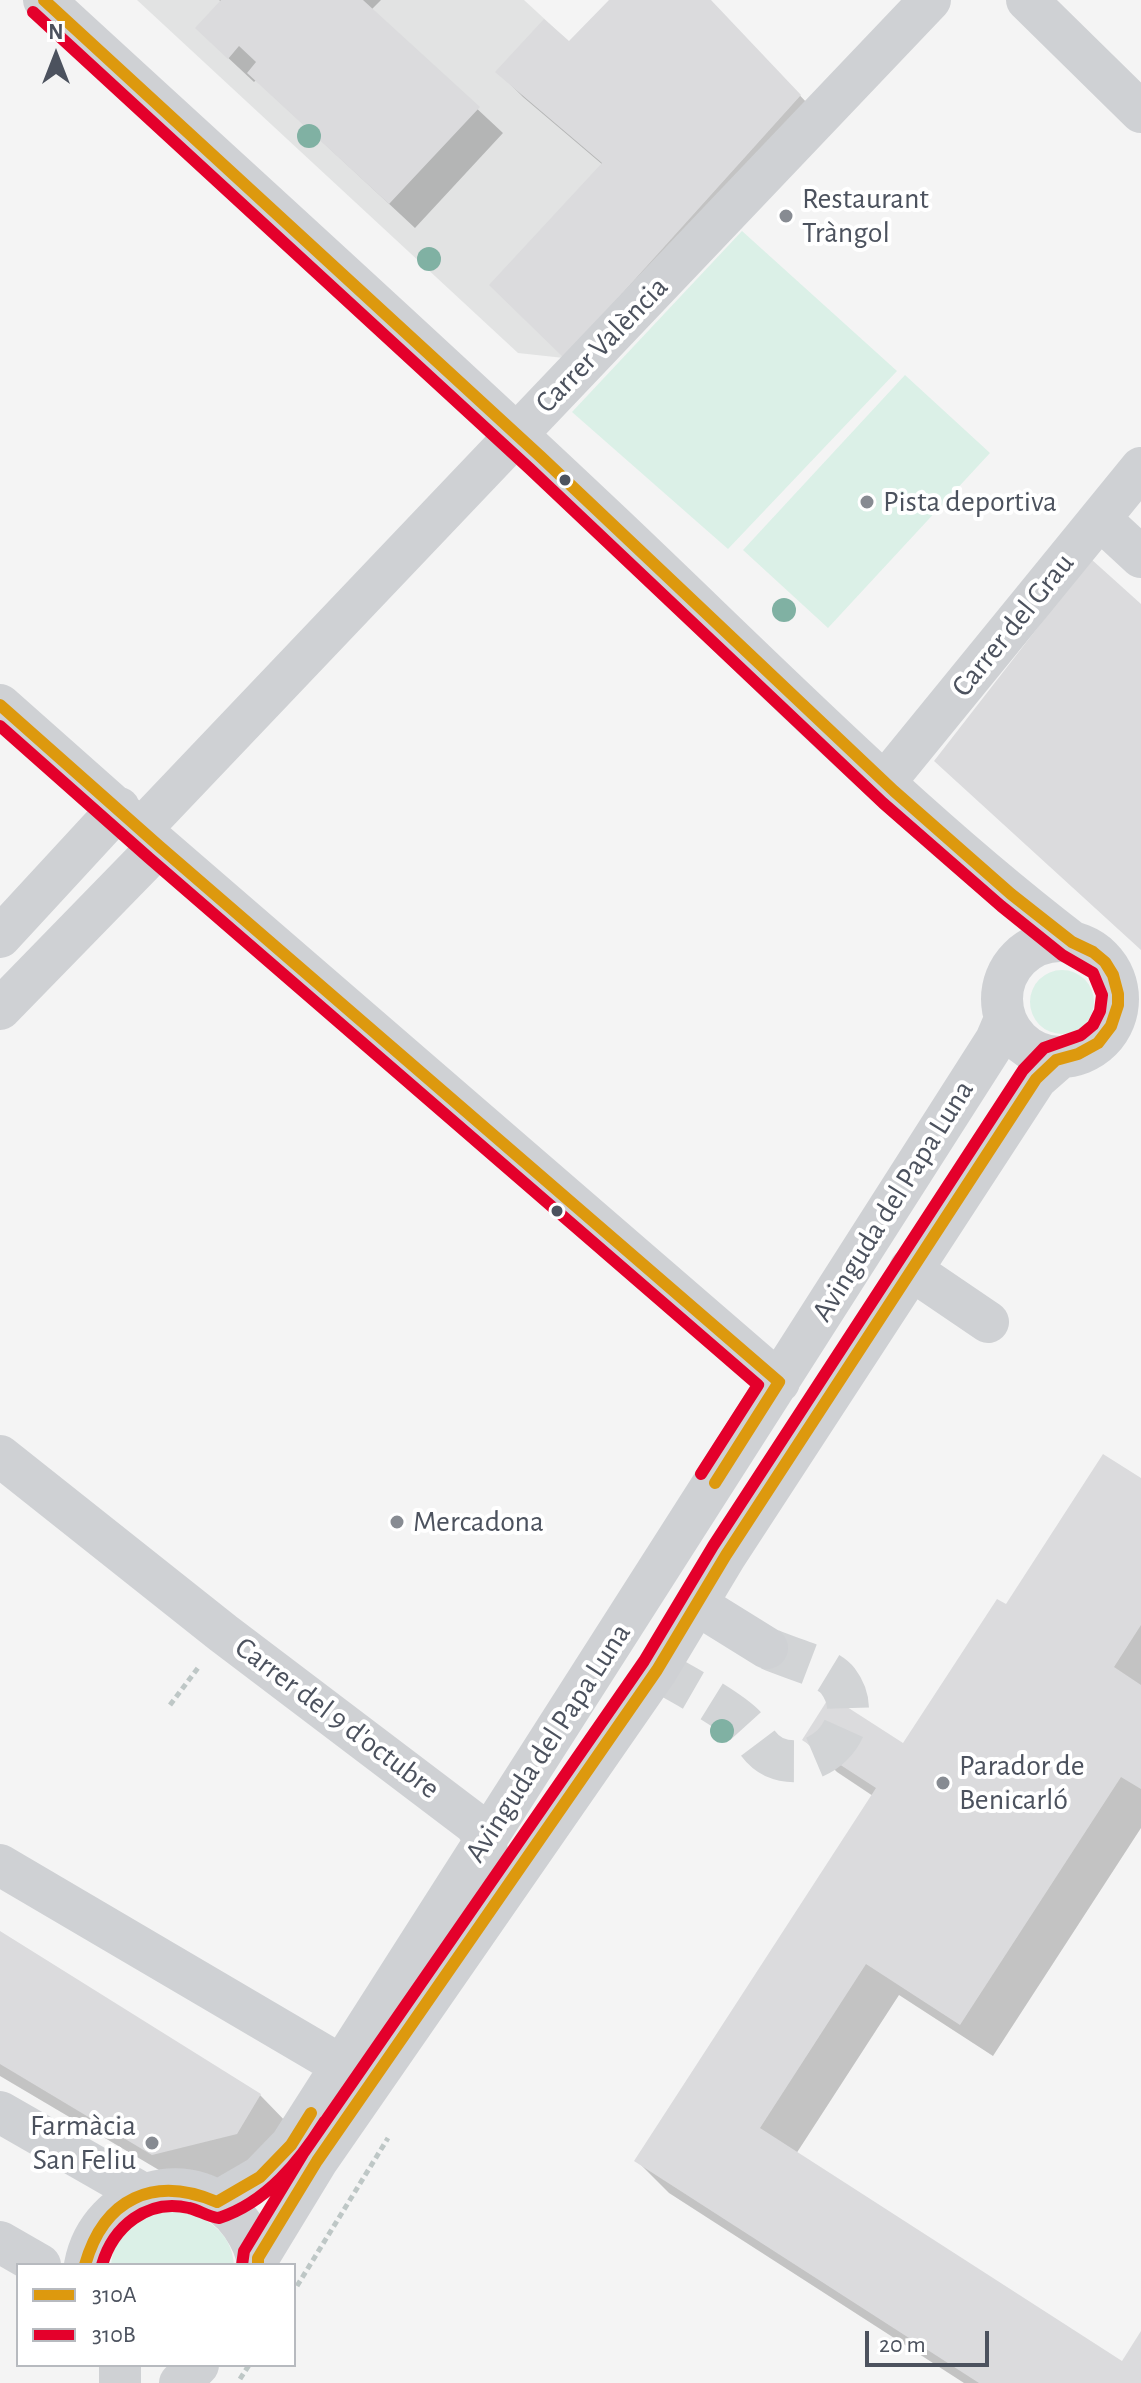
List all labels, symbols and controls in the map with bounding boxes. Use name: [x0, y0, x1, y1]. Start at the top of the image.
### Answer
north arrow: [16, 16, 96, 96]
text: N: [48, 21, 64, 43]
place label: Restaurant Tràngol: [802, 181, 929, 252]
marker: Restaurant Tràngol: [777, 207, 795, 225]
street label: Carrer València: [528, 269, 676, 421]
unlabelled marker: [557, 472, 573, 488]
place label: Pista deportiva: [883, 484, 1057, 520]
marker: Pista deportiva: [858, 493, 876, 511]
street label: Carrer del Grau: [944, 546, 1082, 704]
street label: Avinguda del Papa Luna: [804, 1074, 982, 1328]
unlabelled marker: [549, 1203, 565, 1219]
place label: Mercadona: [413, 1504, 544, 1540]
marker: Mercadona: [388, 1513, 406, 1531]
street label: Avinguda del Papa Luna: [457, 1617, 639, 1869]
street label: Carrer del 9 d'octubre: [228, 1629, 446, 1807]
place label: Parador de Benicarló: [959, 1748, 1085, 1818]
marker: Parador de Benicarló: [934, 1774, 952, 1792]
place label: Farmàcia San Feliu: [30, 2108, 136, 2178]
marker: Farmàcia San Feliu: [143, 2134, 161, 2152]
legend: [16, 2263, 296, 2367]
text: 310A: [92, 2283, 137, 2307]
scale bar: [869, 2315, 993, 2365]
text: 310B: [92, 2323, 136, 2347]
text: 20 m: [879, 2333, 926, 2357]

